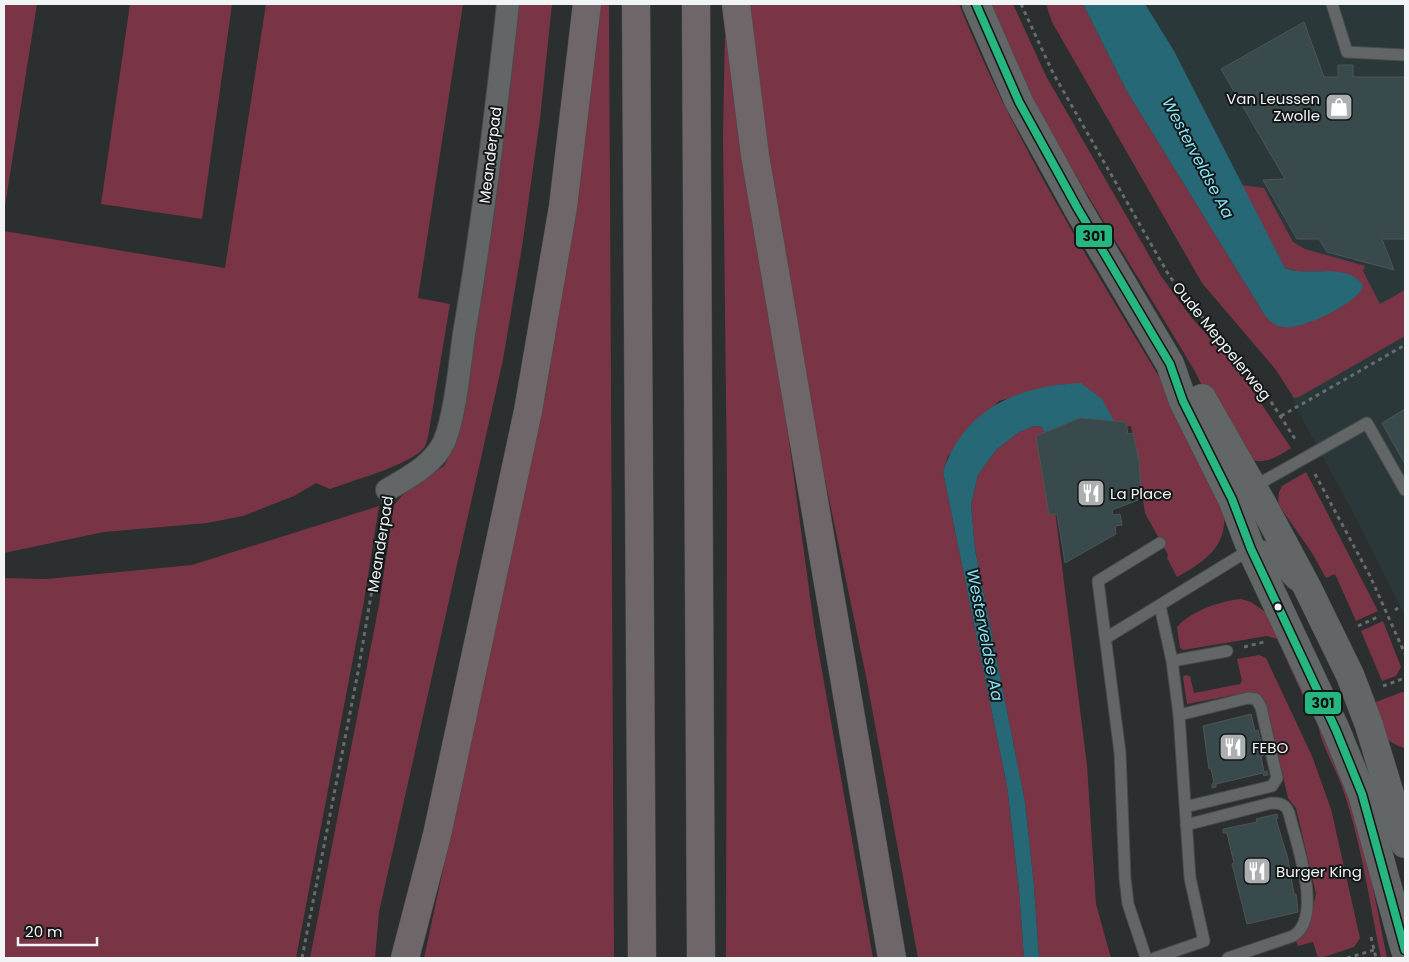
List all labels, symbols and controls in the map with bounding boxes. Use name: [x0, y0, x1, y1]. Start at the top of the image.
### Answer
place label: Van Leussen Zwolle: [1226, 88, 1320, 126]
shop icon: Van Leussen Zwolle: [1324, 92, 1354, 122]
water label: Westerveldse Aa: [1156, 93, 1240, 223]
street label: Meanderpad: [474, 105, 506, 205]
line badge: 301: [1075, 224, 1113, 248]
text: 301: [1083, 226, 1105, 246]
street label: Oude Meppelerweg: [1168, 277, 1276, 405]
restaurant icon: La Place: [1076, 478, 1106, 508]
place label: La Place: [1110, 483, 1172, 504]
street label: Meanderpad: [362, 494, 398, 594]
water label: Westerveldse Aa: [961, 567, 1009, 703]
unlabelled marker: [1273, 602, 1283, 612]
line badge: 301: [1304, 691, 1342, 715]
text: 301: [1312, 693, 1334, 713]
restaurant icon: FEBO: [1218, 732, 1248, 762]
place label: FEBO: [1252, 737, 1288, 758]
restaurant icon: Burger King: [1242, 856, 1272, 886]
place label: Burger King: [1276, 861, 1362, 882]
scale bar: [18, 914, 96, 946]
text: 20 m: [25, 921, 63, 942]

